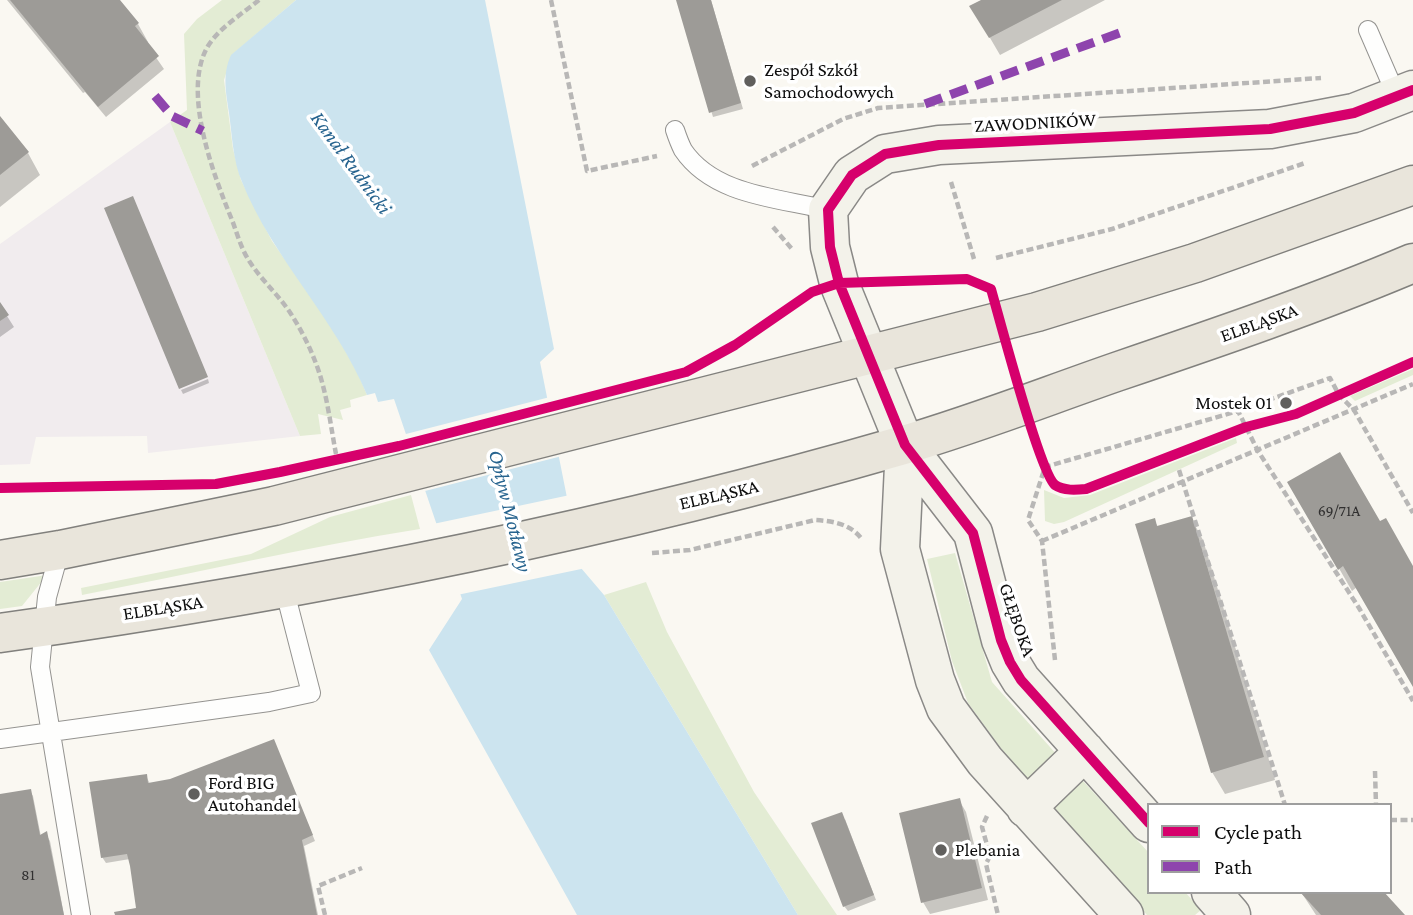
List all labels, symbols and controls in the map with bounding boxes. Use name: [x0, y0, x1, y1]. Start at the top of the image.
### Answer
place label: Zespół Szkół Samochodowych: [764, 59, 894, 103]
marker: Zespół Szkół Samochodowych: [742, 73, 758, 89]
water label: Kanał Rudnicki: [305, 106, 397, 220]
street label: ZAWODNIKÓW: [974, 108, 1096, 138]
street label: ELBLĄSKA: [1217, 299, 1301, 347]
place label: Mostek 01: [1195, 392, 1272, 414]
marker: Mostek 01: [1278, 395, 1294, 411]
water label: Opływ Motławy: [483, 447, 537, 575]
street label: ELBLĄSKA: [677, 475, 761, 515]
house number: 69/71A: [1318, 501, 1360, 521]
street label: GŁĘBOKA: [994, 580, 1040, 660]
street label: ELBLĄSKA: [121, 590, 205, 626]
place label: Ford BIG Autohandel: [208, 772, 297, 816]
marker: Ford BIG Autohandel: [186, 786, 202, 802]
legend: [1147, 803, 1392, 894]
text: Cycle path: [1214, 820, 1302, 844]
place label: Plebania: [955, 839, 1020, 861]
marker: Plebania: [933, 842, 949, 858]
text: Path: [1214, 855, 1252, 879]
house number: 81: [21, 865, 35, 885]

